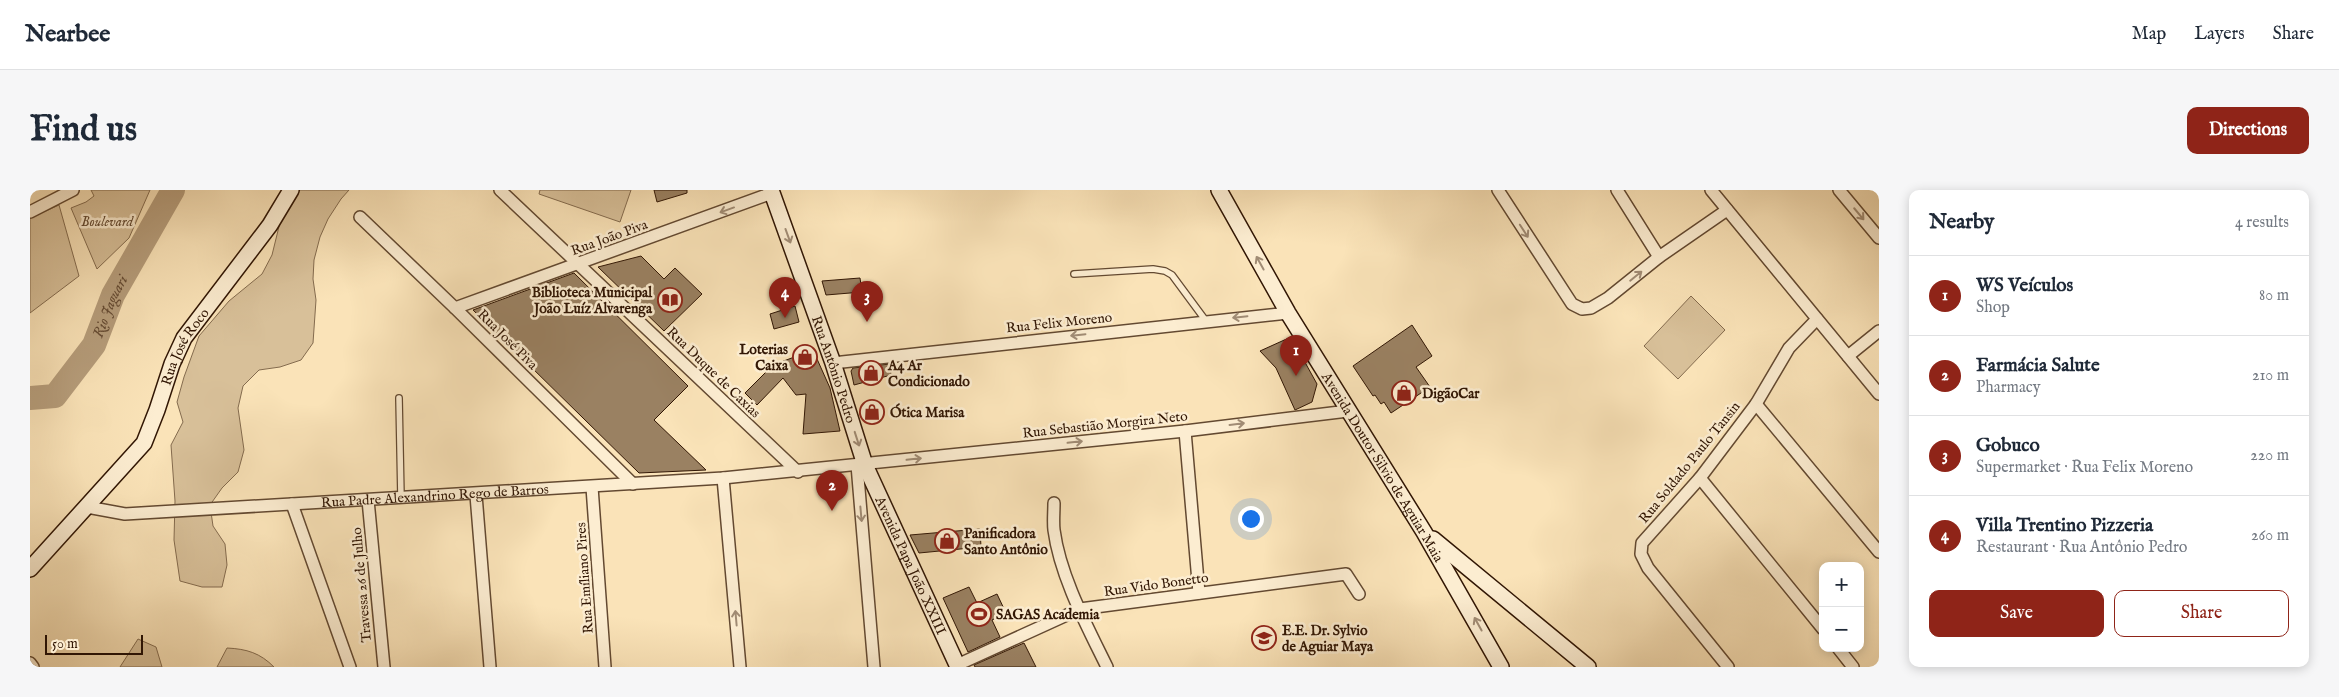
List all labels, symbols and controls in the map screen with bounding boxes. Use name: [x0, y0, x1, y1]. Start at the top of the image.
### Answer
text: Nearbee: [25, 19, 110, 50]
text: Map: [2132, 23, 2166, 46]
text: Layers: [2194, 23, 2245, 46]
text: Share: [2273, 23, 2314, 46]
button: Directions: [2187, 107, 2309, 154]
text: Find us: [30, 108, 137, 153]
one-way arrow: [719, 206, 735, 215]
one-way arrow: [1854, 207, 1865, 220]
text: Nearby: [1929, 209, 1994, 236]
park label: Boulevard: [81, 213, 135, 231]
text: 4 results: [2235, 213, 2289, 233]
street label: Rua João Piva: [568, 215, 651, 260]
one-way arrow: [1520, 223, 1530, 237]
one-way arrow: [784, 228, 793, 243]
one-way arrow: [1255, 257, 1265, 271]
one-way arrow: [1629, 270, 1642, 281]
water label: Rio Jaguari: [89, 271, 133, 340]
text: WS Veículos: [1976, 274, 2073, 298]
pin: 4: [769, 277, 801, 318]
pin: 3: [851, 281, 883, 322]
place label: Biblioteca Municipal João Luíz Alvarenga: [532, 284, 653, 318]
text: 1: [1942, 286, 1948, 306]
text: 80 m: [2259, 286, 2289, 306]
library icon: Biblioteca Municipal João Luíz Alvarenga: [657, 287, 683, 313]
text: Shop: [1976, 298, 2010, 318]
street label: Rua José Roco: [158, 304, 214, 388]
street label: Rua José Piva: [473, 306, 542, 374]
street label: Rua Felix Moreno: [1005, 308, 1114, 338]
one-way arrow: [1232, 312, 1248, 322]
street label: Rua Antônio Pedro: [807, 313, 859, 426]
street label: Rua Duque de Caxias: [663, 323, 764, 422]
one-way arrow: [1070, 330, 1086, 340]
pin: 1: [1280, 335, 1312, 376]
place label: Loterias Caixa: [739, 341, 789, 375]
shop icon: Loterias Caixa: [792, 344, 818, 370]
text: Farmácia Salute: [1976, 354, 2100, 378]
place label: A4 Ar Condicionado: [887, 357, 970, 391]
shop icon: A4 Ar Condicionado: [858, 360, 884, 386]
text: 2: [1941, 366, 1949, 386]
text: 210 m: [2252, 366, 2289, 386]
street label: Avenida Doutor Silvio de Aguiar Maia: [1317, 368, 1448, 566]
text: Pharmacy: [1976, 378, 2041, 398]
shop icon: DigãoCar: [1391, 380, 1417, 406]
place label: DigãoCar: [1422, 385, 1480, 403]
street label: Rua Soldado Paulo Tansin: [1635, 398, 1745, 527]
shop icon: Ótica Marisa: [859, 399, 885, 425]
place label: Ótica Marisa: [890, 403, 965, 422]
street label: Rua Sebastião Morgira Neto: [1022, 407, 1189, 443]
one-way arrow: [1228, 419, 1244, 429]
one-way arrow: [853, 431, 862, 447]
text: Gobuco: [1976, 434, 2040, 458]
one-way arrow: [1067, 437, 1083, 447]
text: 3: [1942, 446, 1948, 466]
text: 220 m: [2250, 446, 2289, 466]
one-way arrow: [905, 455, 921, 464]
text: Supermarket · Rua Felix Moreno: [1976, 458, 2193, 478]
pin: 2: [816, 470, 848, 511]
street label: Rua Padre Alexandrino Rego de Barros: [321, 481, 549, 512]
street label: Avenida Papa João XXIII: [870, 493, 950, 638]
one-way arrow: [856, 506, 866, 522]
your location: [1238, 506, 1264, 532]
text: Villa Trentino Pizzeria: [1976, 514, 2153, 538]
street label: Rua Emíliano Pires: [572, 522, 598, 634]
place label: Panificadora Santo Antônio: [964, 525, 1048, 559]
street label: Travessa 26 de Julho: [348, 526, 376, 643]
text: 4: [1941, 526, 1949, 546]
text: 260 m: [2251, 526, 2289, 546]
shop icon: Panificadora Santo Antônio: [934, 528, 960, 554]
text: Restaurant · Rua Antônio Pedro: [1976, 538, 2187, 558]
map controls: [1819, 562, 1864, 652]
button: +: [1819, 562, 1864, 607]
street label: Rua Vido Bonetto: [1103, 569, 1210, 601]
button: Save: [1929, 590, 2104, 637]
button: Share: [2114, 590, 2289, 637]
sports icon: SAGAS Academia: [966, 601, 992, 627]
place label: SAGAS Academia: [996, 606, 1100, 624]
button: −: [1819, 607, 1864, 652]
one-way arrow: [731, 610, 741, 626]
one-way arrow: [1472, 618, 1482, 632]
place label: E.E. Dr. Sylvio de Aguiar Maya: [1282, 622, 1374, 656]
school or university icon: E.E. Dr. Sylvio de Aguiar Maya: [1251, 625, 1277, 651]
scale bar: [45, 632, 142, 655]
text: 50 m: [52, 635, 78, 653]

